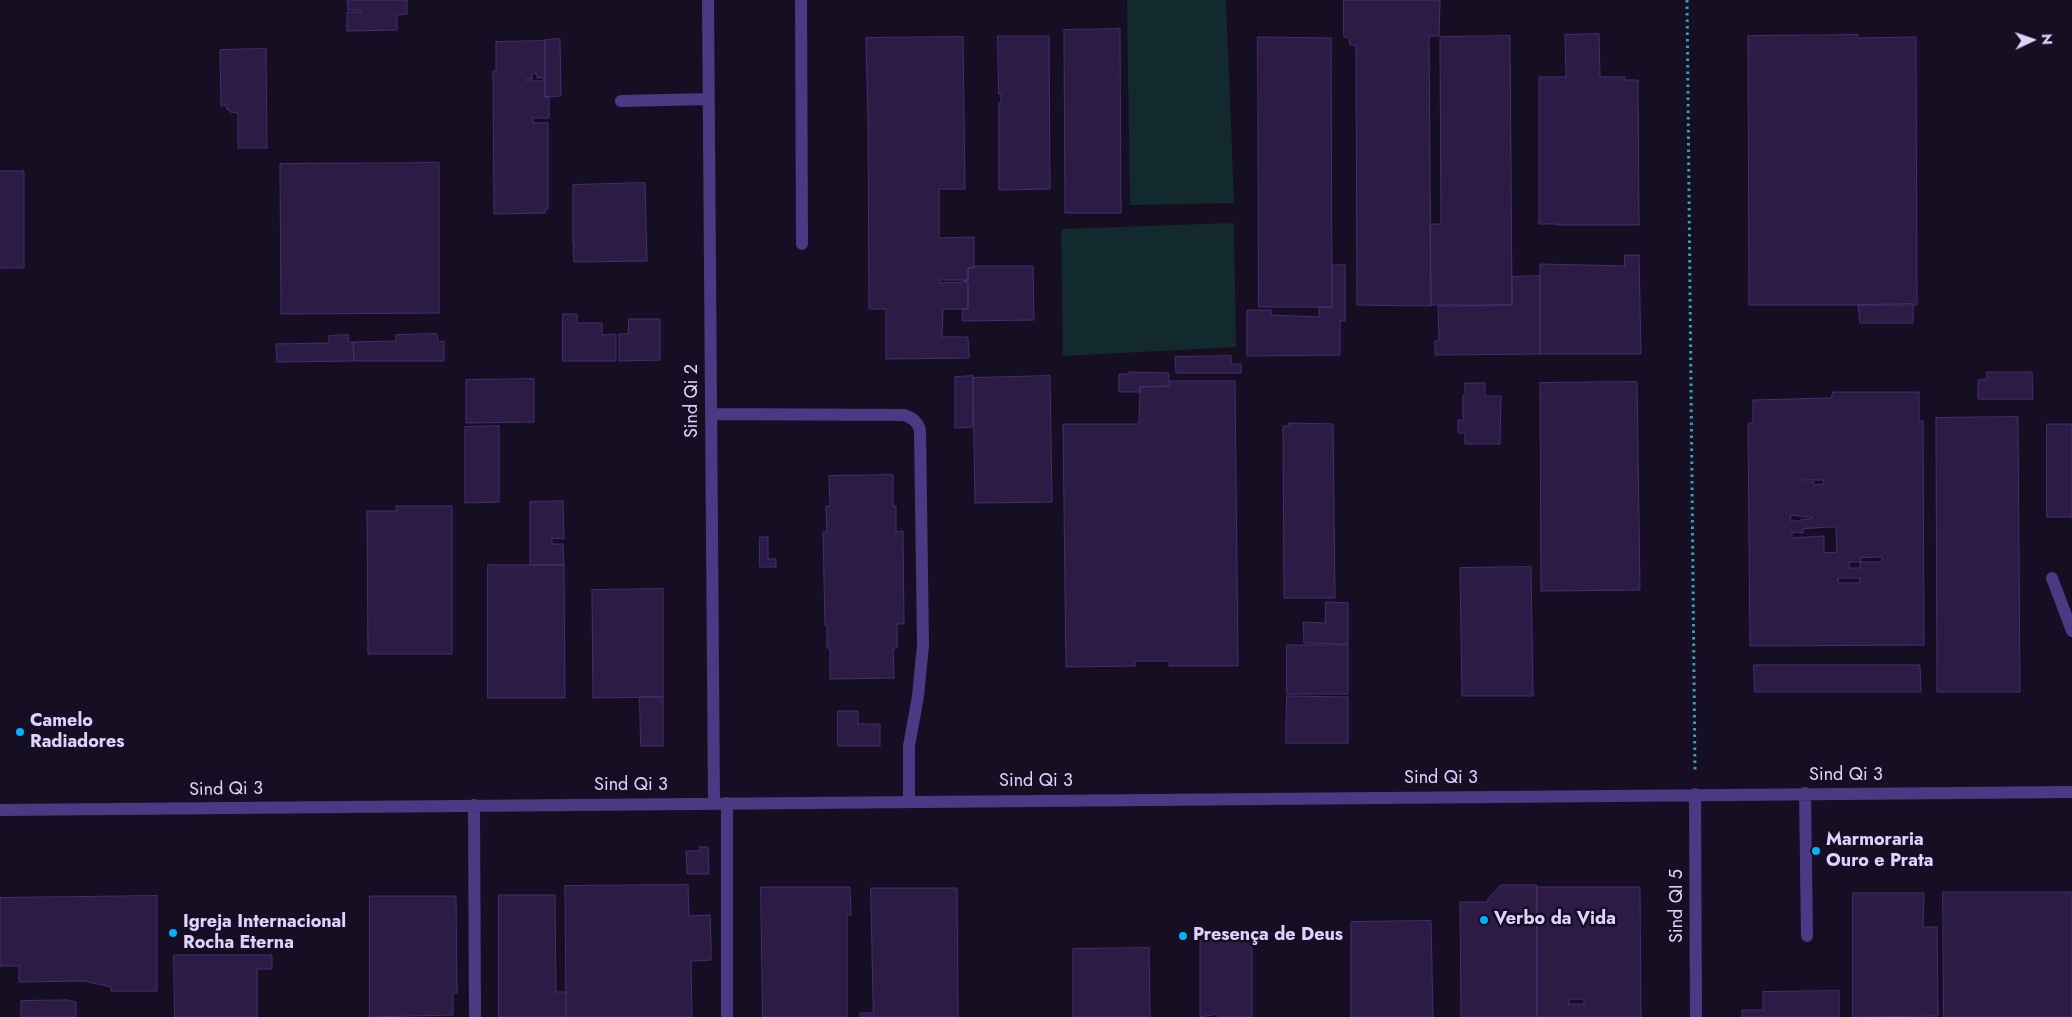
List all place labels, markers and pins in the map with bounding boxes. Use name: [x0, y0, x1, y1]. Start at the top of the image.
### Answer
place label: Camelo Radiadores: [30, 711, 124, 754]
marker: Camelo Radiadores: [14, 726, 26, 738]
place label: Marmoraria Ouro e Prata: [1826, 830, 1933, 872]
marker: Marmoraria Ouro e Prata: [1810, 845, 1822, 857]
place label: Verbo da Vida: [1494, 909, 1616, 931]
place label: Igreja Internacional Rocha Eterna: [183, 912, 346, 954]
marker: Verbo da Vida: [1478, 914, 1490, 926]
place label: Presença de Deus: [1193, 925, 1343, 947]
marker: Igreja Internacional Rocha Eterna: [167, 927, 179, 939]
marker: Presença de Deus: [1177, 930, 1189, 942]

